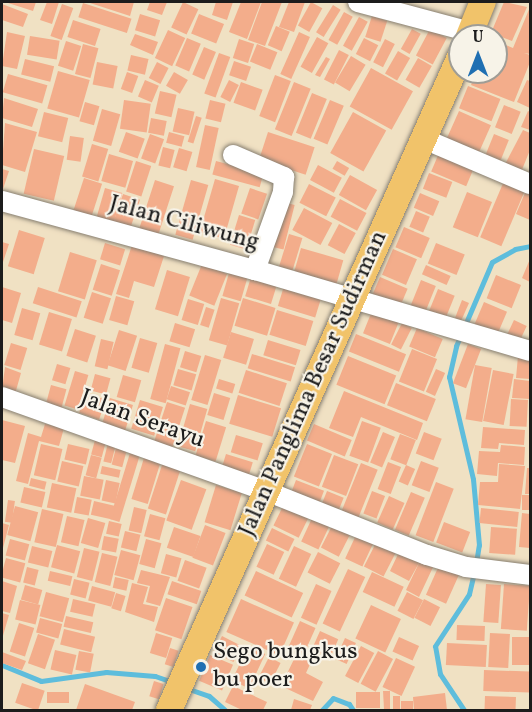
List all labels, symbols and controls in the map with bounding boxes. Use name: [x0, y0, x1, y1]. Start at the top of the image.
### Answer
north arrow: [448, 24, 508, 84]
text: U: [473, 27, 483, 49]
street label: Jalan Ciliwung: [106, 190, 262, 258]
street label: Jalan Panglima Besar Sudirman: [233, 227, 395, 541]
street label: Jalan Serayu: [76, 384, 208, 456]
place label: Sego bungkus bu poer: [213, 639, 358, 695]
marker: Sego bungkus bu poer: [194, 660, 208, 674]

